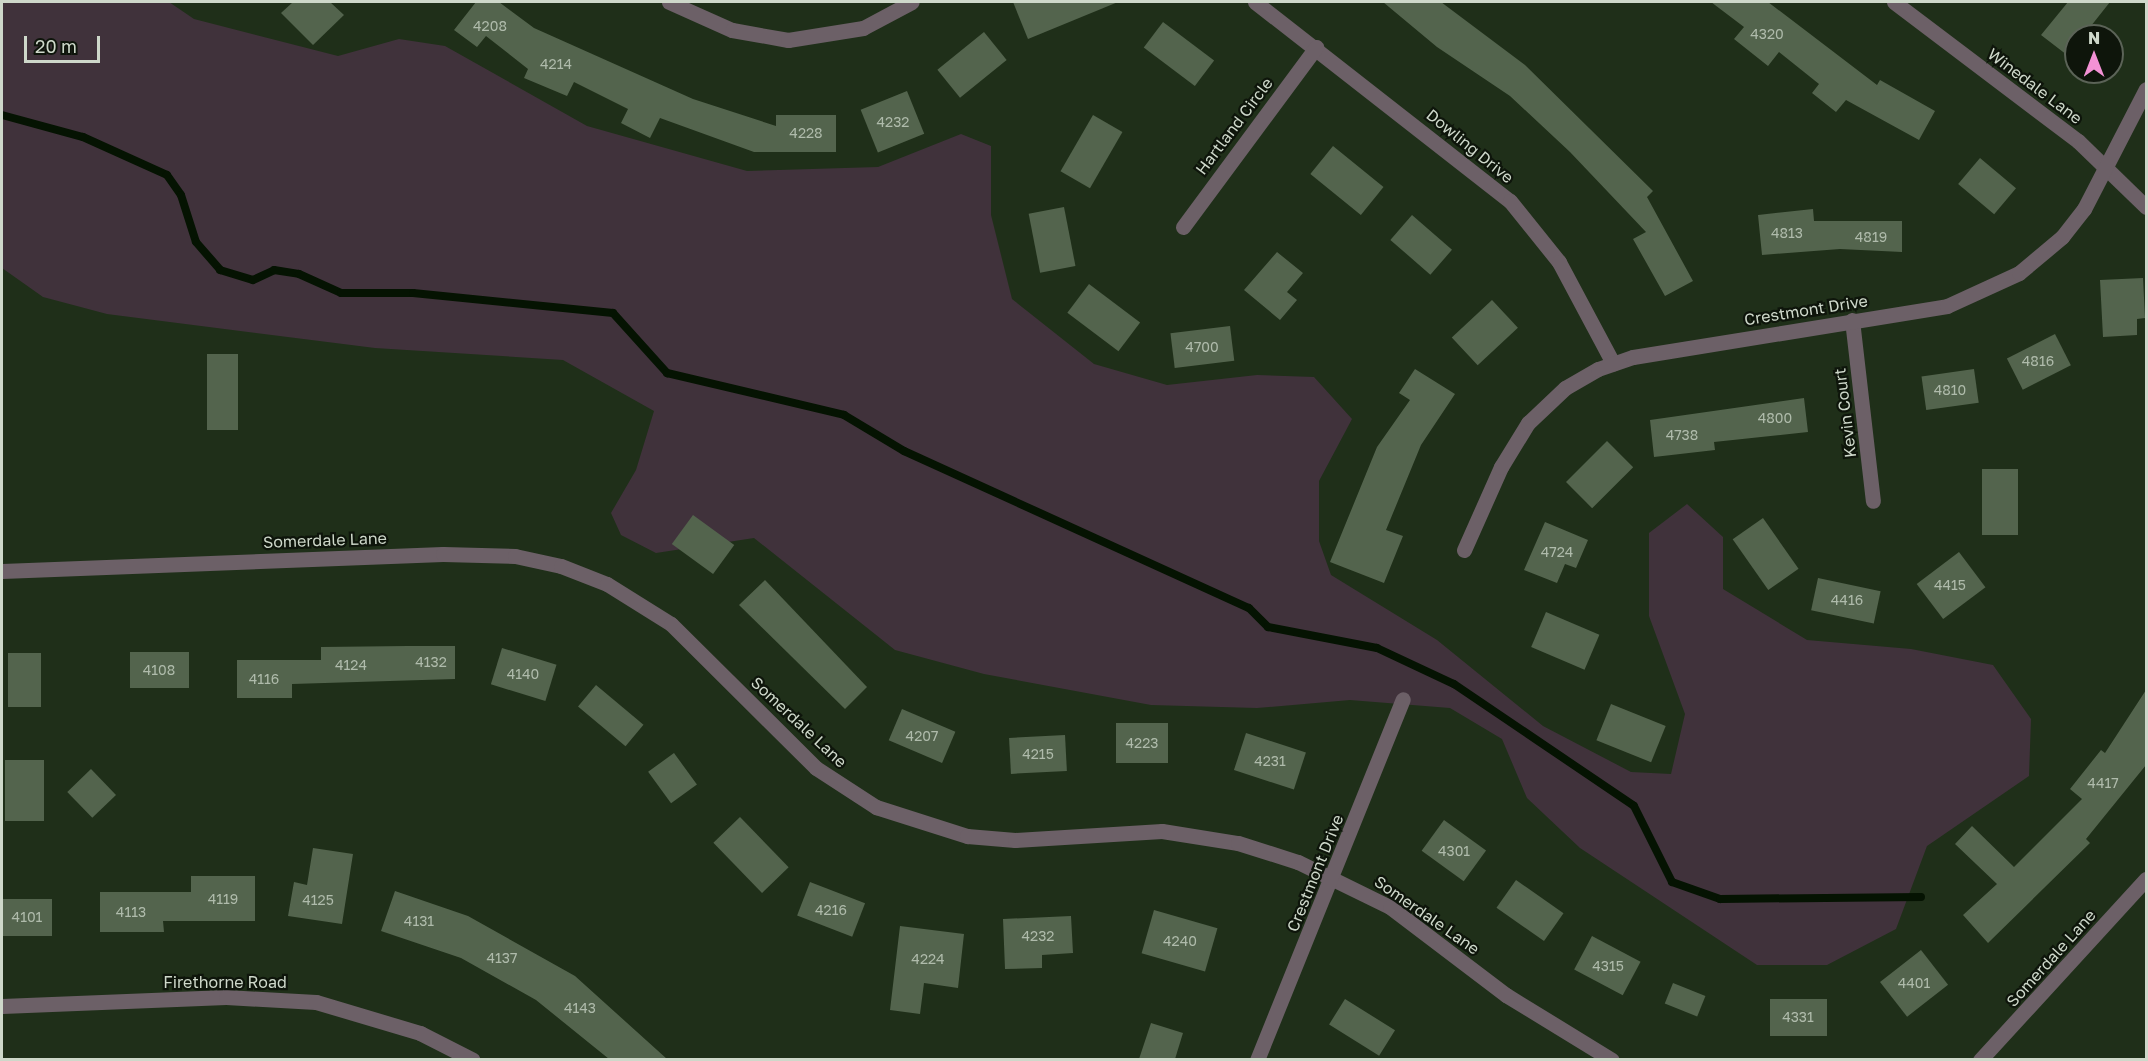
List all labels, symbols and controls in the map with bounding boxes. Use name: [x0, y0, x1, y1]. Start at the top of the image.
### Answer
house number: 4208: [473, 18, 507, 34]
scale bar: [27, 24, 104, 62]
north arrow: [2064, 24, 2124, 84]
house number: 4320: [1750, 26, 1784, 42]
text: N: [2088, 28, 2100, 48]
text: 20 m: [35, 35, 77, 57]
street label: Winedale Lane: [1984, 44, 2086, 128]
house number: 4214: [540, 56, 572, 72]
street label: Hartland Circle: [1191, 74, 1277, 178]
street label: Dowling Drive: [1423, 105, 1517, 187]
house number: 4232: [877, 114, 909, 130]
house number: 4228: [789, 125, 823, 141]
house number: 4813: [1771, 225, 1803, 241]
house number: 4819: [1855, 229, 1887, 245]
street label: Crestmont Drive: [1743, 291, 1869, 329]
house number: 4700: [1185, 339, 1219, 355]
house number: 4816: [2022, 353, 2054, 369]
street label: Kevin Court: [1830, 367, 1860, 459]
house number: 4810: [1934, 382, 1966, 398]
house number: 4800: [1758, 410, 1792, 426]
house number: 4738: [1666, 427, 1698, 443]
street label: Somerdale Lane: [263, 528, 387, 552]
house number: 4724: [1541, 544, 1573, 560]
house number: 4415: [1934, 577, 1966, 593]
house number: 4416: [1831, 592, 1863, 608]
house number: 4132: [415, 654, 447, 670]
house number: 4124: [335, 657, 367, 673]
house number: 4108: [143, 662, 175, 678]
house number: 4140: [507, 666, 539, 682]
house number: 4116: [249, 671, 279, 687]
street label: Somerdale Lane: [747, 673, 851, 771]
house number: 4207: [906, 728, 938, 744]
house number: 4223: [1126, 735, 1158, 751]
house number: 4215: [1022, 746, 1054, 762]
house number: 4231: [1254, 753, 1286, 769]
house number: 4417: [2087, 775, 2119, 791]
street label: Crestmont Drive: [1283, 812, 1347, 934]
house number: 4301: [1438, 843, 1470, 859]
street label: Somerdale Lane: [1371, 872, 1483, 958]
house number: 4119: [208, 891, 238, 907]
house number: 4125: [302, 892, 334, 908]
house number: 4216: [815, 902, 847, 918]
house number: 4113: [116, 904, 146, 920]
street label: Somerdale Lane: [2002, 906, 2100, 1010]
house number: 4101: [12, 909, 42, 925]
house number: 4131: [404, 913, 434, 929]
house number: 4232: [1022, 928, 1054, 944]
house number: 4240: [1163, 933, 1197, 949]
house number: 4137: [487, 950, 517, 966]
house number: 4224: [911, 951, 945, 967]
house number: 4315: [1592, 958, 1624, 974]
street label: Firethorne Road: [163, 972, 287, 992]
house number: 4401: [1898, 975, 1930, 991]
house number: 4143: [564, 1000, 596, 1016]
house number: 4331: [1782, 1009, 1814, 1025]

